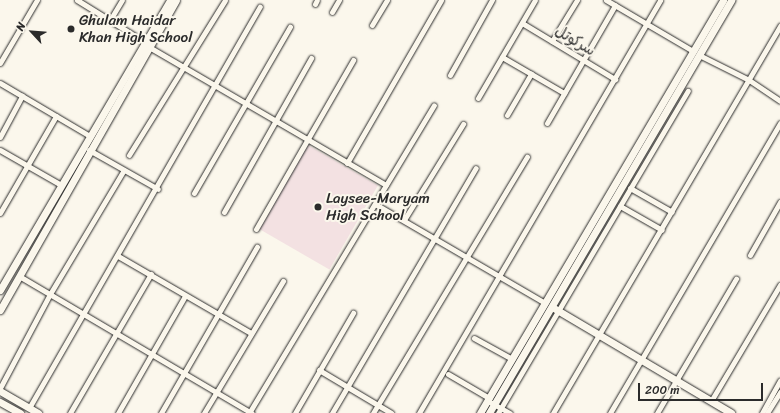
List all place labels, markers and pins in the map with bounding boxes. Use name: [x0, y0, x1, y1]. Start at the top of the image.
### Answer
place label: Ghulam Haidar Khan High School: [79, 11, 194, 46]
marker: Ghulam Haidar Khan High School: [66, 24, 76, 34]
place label: Laysee-Maryam High School: [326, 189, 430, 224]
marker: Laysee-Maryam High School: [313, 202, 323, 212]

